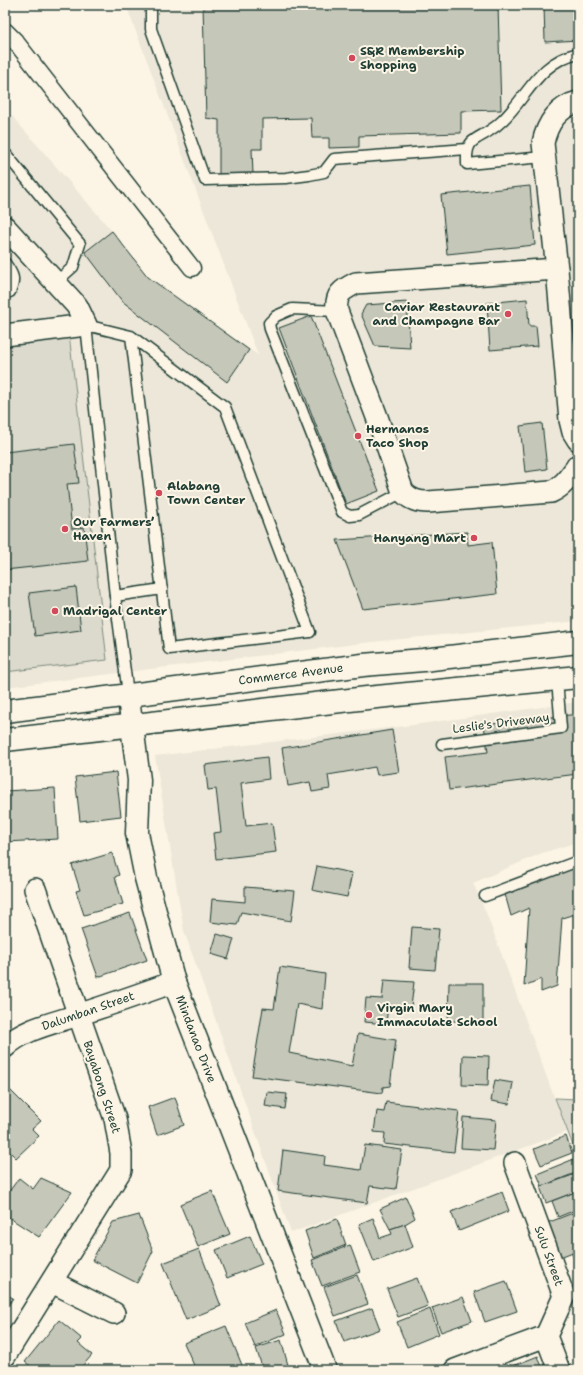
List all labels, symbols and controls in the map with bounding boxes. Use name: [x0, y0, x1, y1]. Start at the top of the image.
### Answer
place label: S&R Membership Shopping: [360, 43, 465, 73]
marker: S&R Membership Shopping: [347, 53, 357, 63]
place label: Caviar Restaurant and Champagne Bar: [373, 299, 501, 329]
marker: Caviar Restaurant and Champagne Bar: [503, 309, 513, 319]
place label: Hermanos Taco Shop: [366, 421, 429, 451]
marker: Hermanos Taco Shop: [353, 431, 363, 441]
place label: Alabang Town Center: [167, 478, 246, 508]
marker: Alabang Town Center: [154, 488, 164, 498]
place label: Our Farmers’ Haven: [73, 514, 155, 544]
marker: Our Farmers’ Haven: [60, 524, 70, 534]
place label: Hanyang Mart: [373, 530, 466, 546]
marker: Hanyang Mart: [469, 533, 479, 543]
place label: Madrigal Center: [63, 603, 168, 619]
marker: Madrigal Center: [50, 606, 60, 616]
street label: Commerce Avenue: [238, 660, 345, 688]
street label: Leslie's Driveway: [452, 709, 551, 737]
street label: Dalumban Street: [40, 988, 136, 1034]
street label: Mindanao Drive: [172, 993, 220, 1085]
place label: Virgin Mary Immaculate School: [377, 1000, 497, 1030]
marker: Virgin Mary Immaculate School: [364, 1010, 374, 1020]
street label: Bayabong Street: [79, 1039, 125, 1135]
street label: Sulu Street: [531, 1224, 567, 1288]

